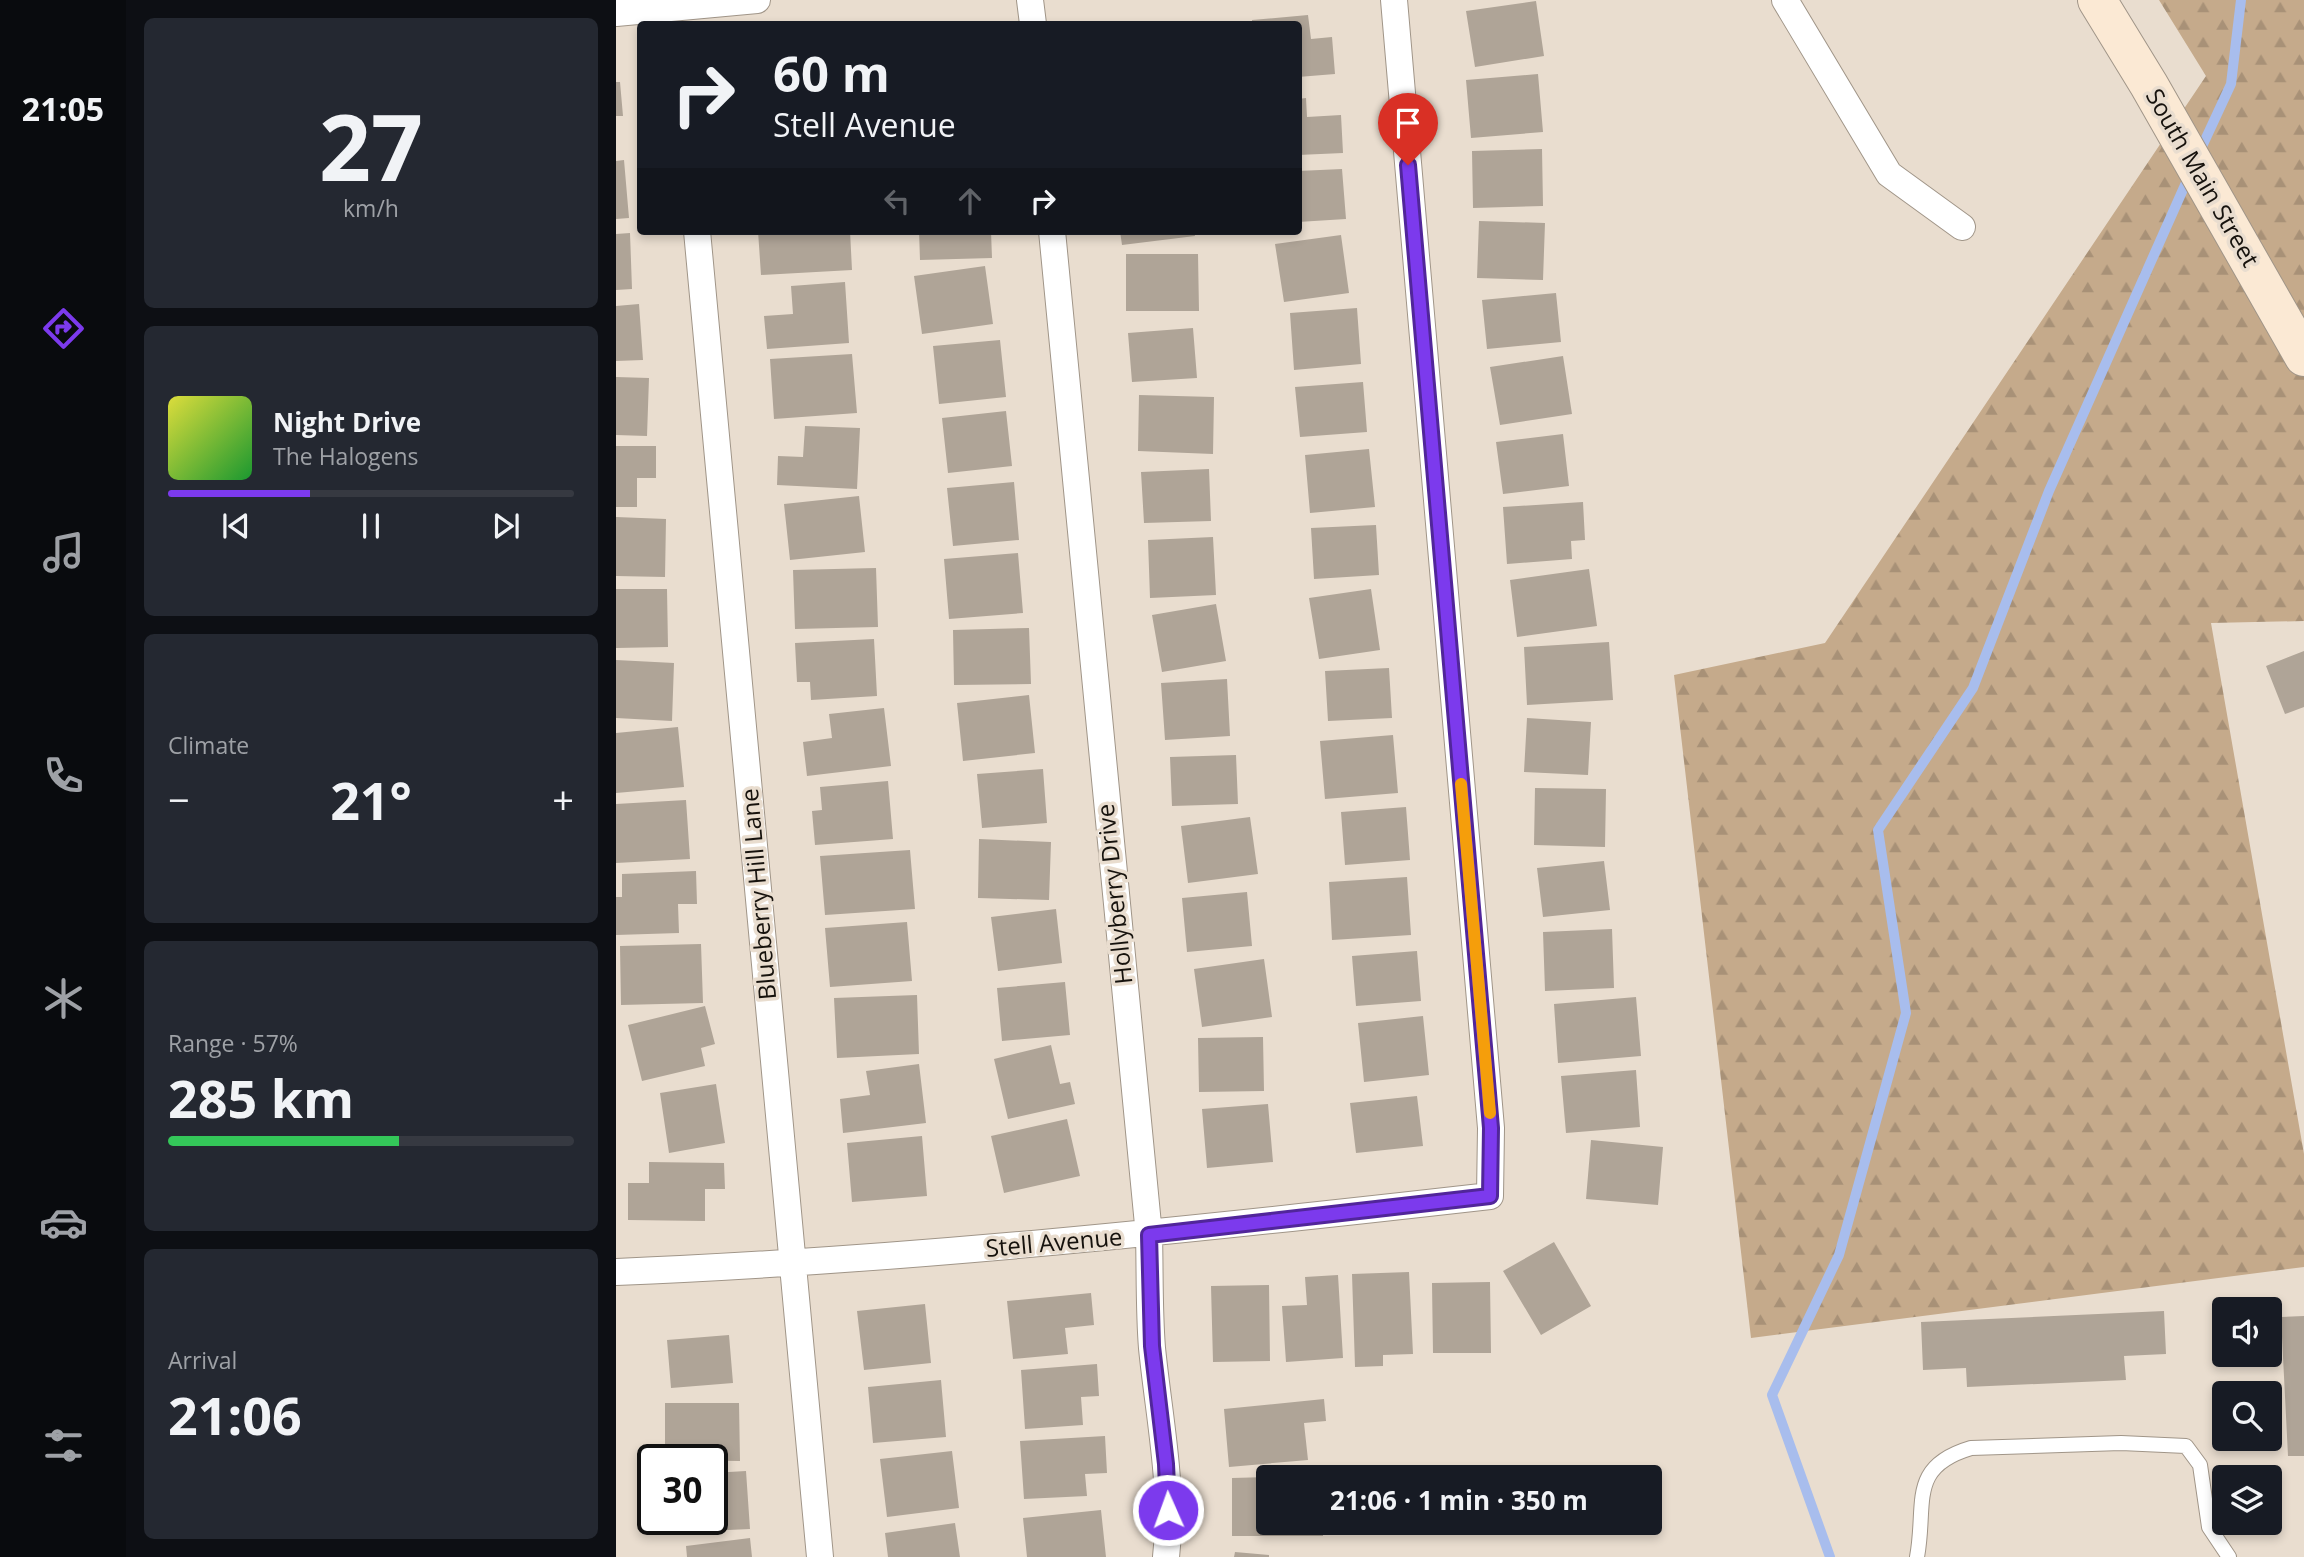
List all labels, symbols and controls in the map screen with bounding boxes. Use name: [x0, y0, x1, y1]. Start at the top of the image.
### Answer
text: 60 m: [773, 40, 890, 106]
icon: right: [658, 49, 749, 140]
street label: South Main Street: [2139, 82, 2268, 272]
text: 27: [319, 84, 423, 208]
text: 21:05: [22, 87, 104, 130]
pin: [1378, 93, 1438, 165]
text: Stell Avenue: [773, 103, 956, 146]
icon: arrive: [1389, 104, 1427, 142]
icon: left: [878, 182, 916, 220]
icon: ahead: [951, 182, 989, 220]
icon: right: [1024, 182, 1062, 220]
text: km/h: [343, 192, 399, 224]
icon: directions: [39, 304, 88, 353]
text: Night Drive: [273, 404, 421, 440]
text: The Halogens: [273, 440, 419, 472]
icon: previous: [217, 507, 255, 545]
icon: pause: [352, 507, 390, 545]
icon: next: [487, 507, 525, 545]
icon: music: [39, 528, 88, 577]
text: Climate: [168, 729, 249, 761]
icon: phone: [39, 751, 88, 800]
text: 21°: [330, 764, 412, 835]
text: −: [168, 773, 190, 825]
text: +: [552, 773, 574, 825]
street label: Blueberry Hill Lane: [732, 787, 783, 1001]
street label: Hollyberry Drive: [1088, 802, 1139, 986]
icon: climate: [39, 974, 88, 1023]
text: Range · 57%: [168, 1027, 298, 1059]
text: 285 km: [168, 1062, 354, 1133]
icon: car: [39, 1198, 88, 1247]
street label: Stell Avenue: [984, 1219, 1124, 1264]
map controls: [2212, 1297, 2282, 1535]
button: sound: [2212, 1297, 2282, 1367]
text: Arrival: [168, 1344, 237, 1376]
text: 21:06: [168, 1379, 302, 1450]
button: search: [2212, 1381, 2282, 1451]
icon: filters: [39, 1421, 88, 1470]
speed limit sign: 30: [637, 1444, 728, 1535]
button: layers: [2212, 1465, 2282, 1535]
position arrow: [1131, 1473, 1205, 1547]
text: 21:06 · 1 min · 350 m: [1330, 1482, 1588, 1518]

